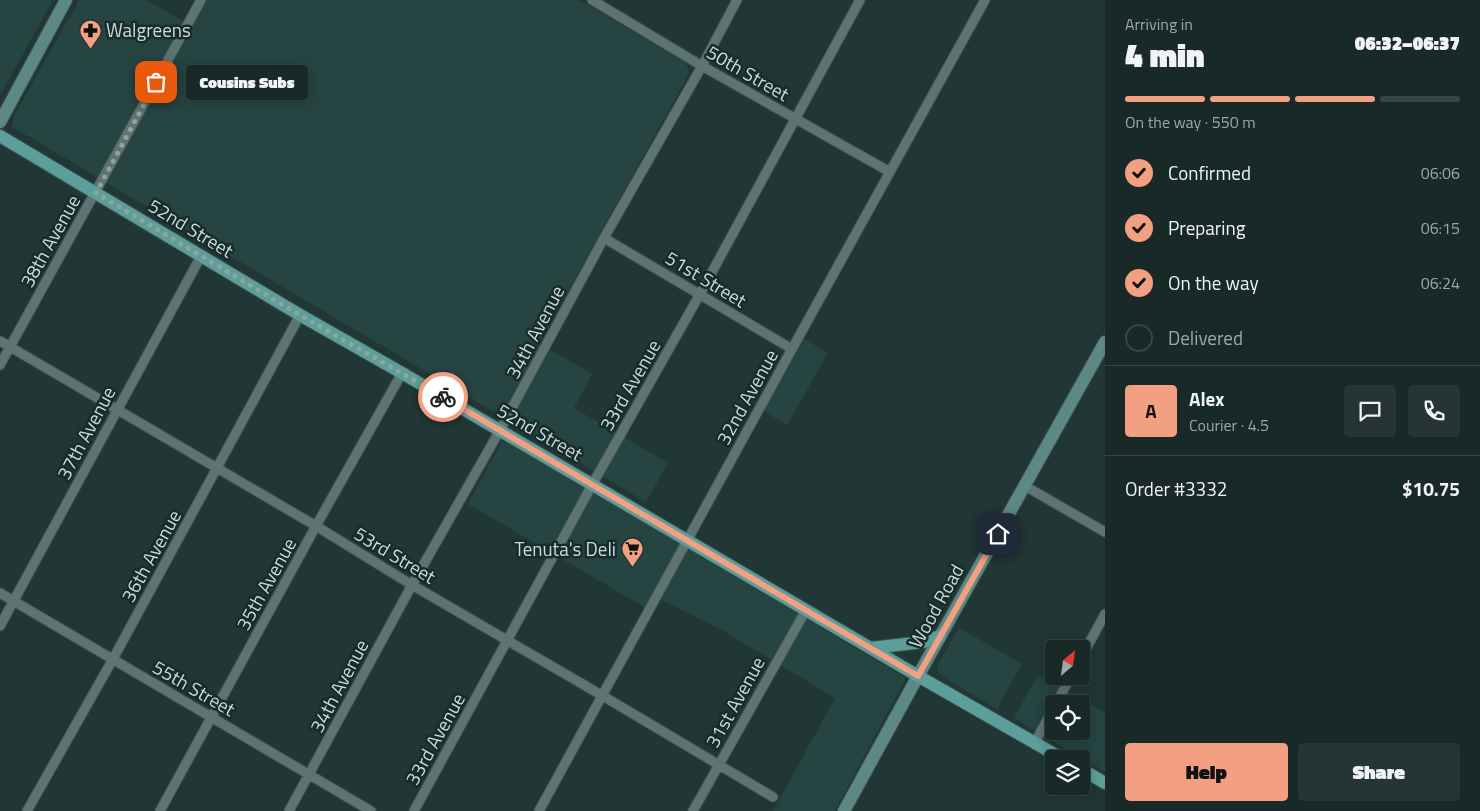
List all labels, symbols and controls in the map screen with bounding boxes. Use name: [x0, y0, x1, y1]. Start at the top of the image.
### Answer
text: Arriving in: [1125, 12, 1193, 36]
place label: Walgreens: [106, 15, 191, 44]
pharmacy icon: Walgreens: [78, 18, 102, 49]
text: 06:32–06:37: [1355, 28, 1460, 57]
text: 4 min: [1125, 31, 1205, 79]
street label: 50th Street: [701, 37, 795, 108]
pin: [135, 61, 177, 103]
callout: Cousins Subs: [186, 64, 308, 100]
icon: bag: [142, 68, 170, 96]
text: Cousins Subs: [199, 70, 295, 94]
text: On the way · 550 m: [1125, 110, 1256, 134]
text: Confirmed: [1168, 158, 1251, 187]
icon: check: [1125, 159, 1153, 187]
text: 06:06: [1421, 161, 1460, 185]
street label: 38th Avenue: [12, 189, 87, 292]
street label: 52nd Street: [143, 191, 240, 265]
text: Preparing: [1168, 213, 1245, 242]
icon: check: [1125, 214, 1153, 242]
text: 06:15: [1421, 216, 1460, 240]
street label: 51st Street: [660, 243, 753, 314]
text: On the way: [1168, 268, 1259, 297]
icon: check: [1125, 269, 1153, 297]
text: 06:24: [1421, 271, 1460, 295]
street label: 34th Avenue: [498, 280, 571, 383]
text: Delivered: [1168, 323, 1243, 352]
street label: 33rd Avenue: [592, 334, 667, 436]
street label: 32nd Avenue: [708, 344, 785, 450]
courier: [418, 372, 468, 422]
street label: 37th Avenue: [49, 381, 122, 484]
icon: bike: [429, 383, 457, 411]
text: Alex: [1189, 384, 1224, 413]
button: chat: [1344, 385, 1396, 437]
button: phone: [1408, 385, 1460, 437]
street label: 52nd Street: [492, 395, 589, 468]
text: A: [1145, 396, 1157, 425]
text: Courier · 4.5: [1189, 413, 1269, 437]
text: Order #3332: [1125, 474, 1227, 503]
text: $10.75: [1402, 474, 1460, 503]
street label: 36th Avenue: [113, 504, 188, 607]
pin: [977, 513, 1019, 555]
street label: 53rd Street: [349, 519, 442, 591]
icon: home: [984, 520, 1012, 548]
street label: 35th Avenue: [228, 532, 303, 635]
place label: Tenuta's Deli: [514, 534, 616, 563]
supermarket icon: Tenuta's Deli: [620, 537, 644, 568]
street label: Wood Road: [901, 559, 971, 653]
street label: 34th Avenue: [302, 634, 375, 737]
north arrow: [1045, 640, 1090, 685]
map controls: [1045, 640, 1090, 795]
street label: 31st Avenue: [698, 651, 772, 753]
street label: 55th Street: [147, 652, 241, 723]
street label: 33rd Avenue: [397, 687, 472, 790]
button: locate: [1045, 695, 1090, 740]
button: Help: [1125, 743, 1288, 801]
button: Share: [1298, 743, 1460, 801]
button: layers: [1045, 750, 1090, 795]

